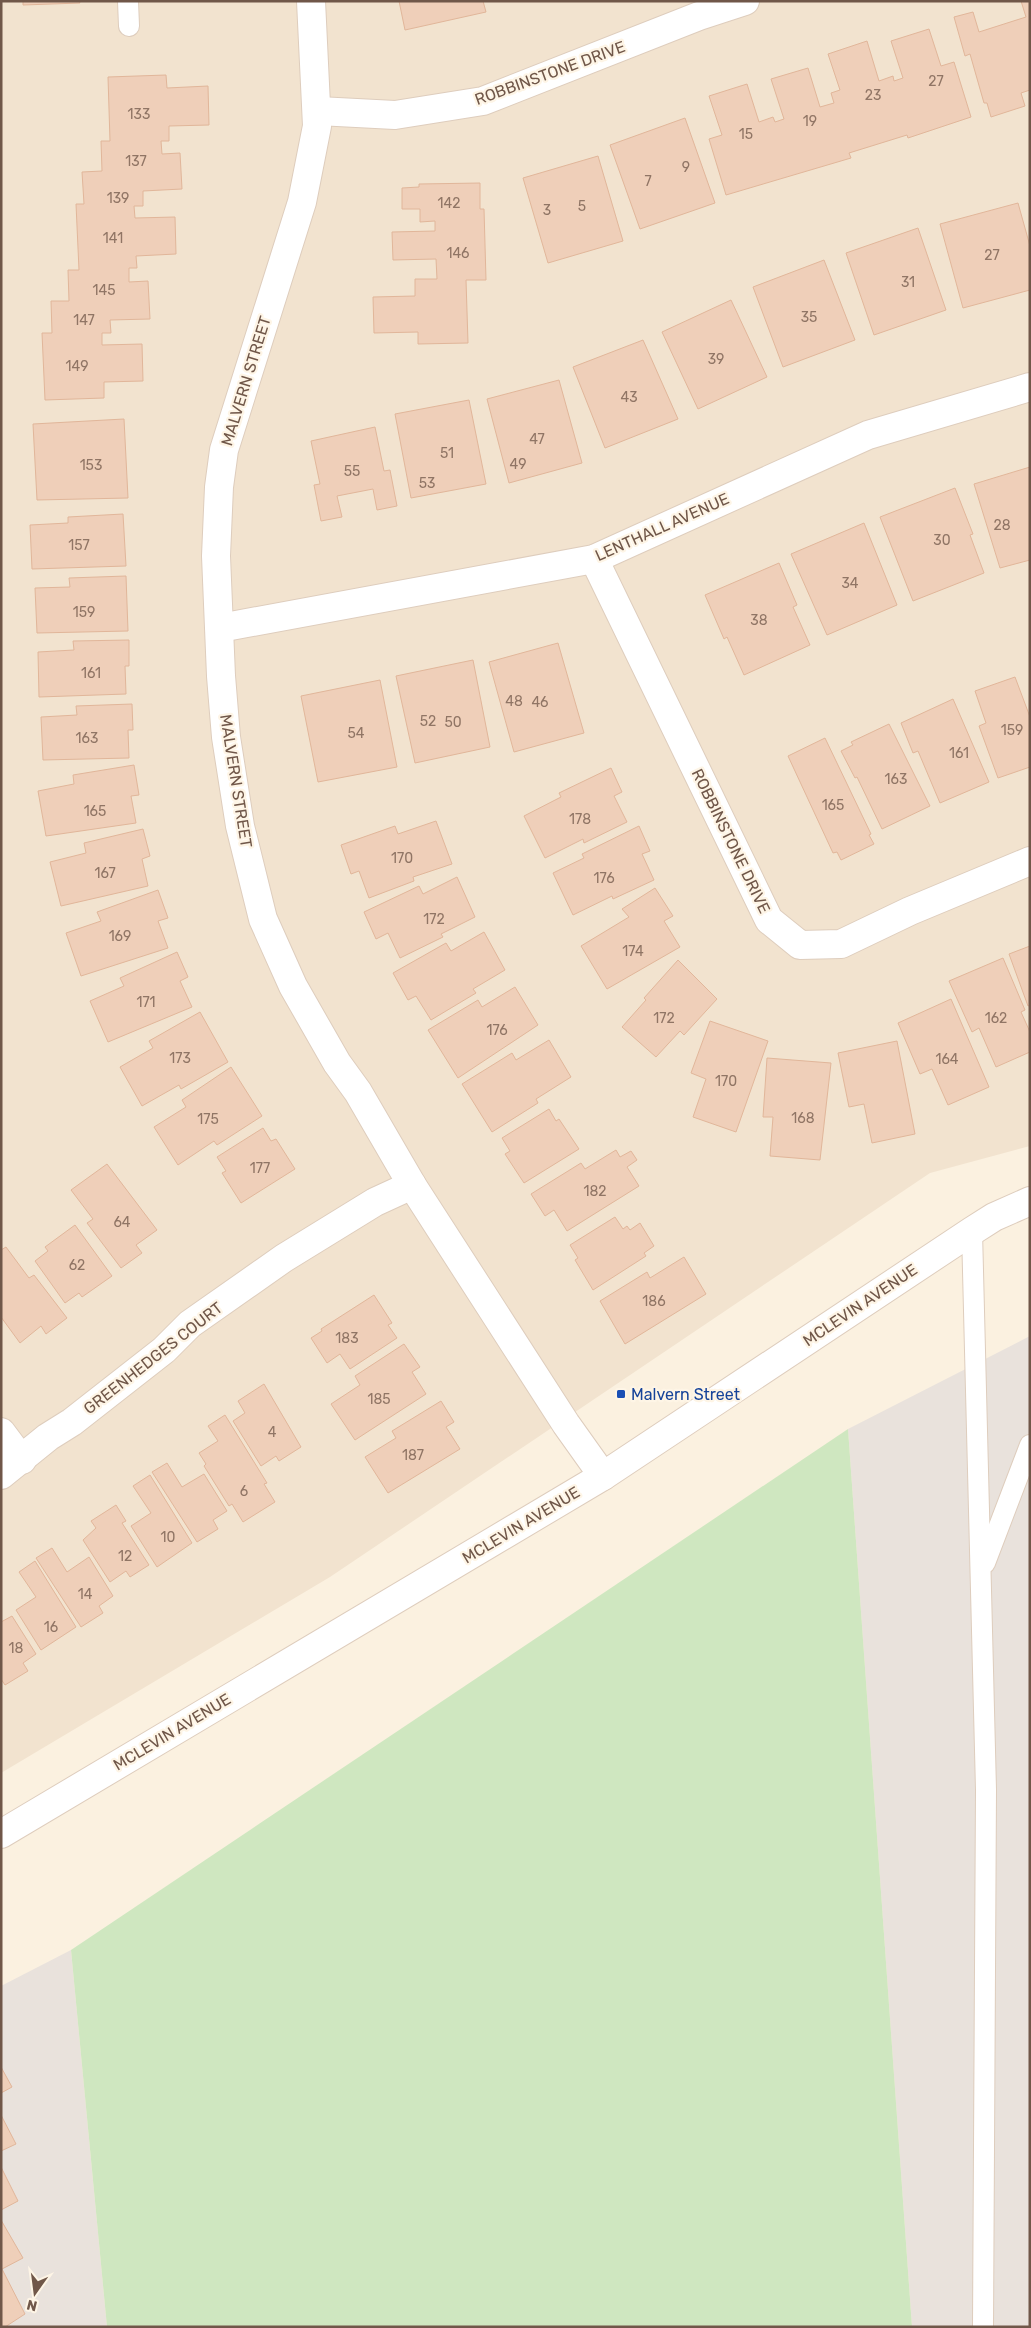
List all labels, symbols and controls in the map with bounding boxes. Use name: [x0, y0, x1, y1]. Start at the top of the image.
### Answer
street label: ROBBINSTONE DRIVE: [472, 37, 628, 109]
house number: 27: [928, 73, 944, 90]
house number: 23: [865, 87, 881, 104]
house number: 133: [128, 106, 150, 123]
house number: 19: [803, 113, 817, 130]
house number: 15: [739, 126, 753, 143]
house number: 137: [125, 153, 147, 170]
house number: 9: [682, 159, 690, 176]
house number: 7: [644, 173, 652, 190]
house number: 139: [107, 190, 129, 207]
house number: 142: [438, 195, 460, 212]
house number: 5: [578, 198, 586, 215]
house number: 3: [543, 202, 551, 219]
house number: 141: [103, 230, 123, 247]
house number: 146: [446, 245, 470, 262]
house number: 27: [984, 247, 1000, 264]
house number: 31: [901, 274, 915, 291]
house number: 145: [92, 282, 116, 299]
house number: 35: [801, 309, 817, 326]
house number: 147: [73, 312, 95, 329]
street label: MALVERN STREET: [217, 314, 275, 448]
house number: 39: [708, 351, 724, 368]
house number: 149: [66, 358, 88, 375]
house number: 43: [620, 389, 638, 406]
house number: 47: [529, 431, 545, 448]
house number: 51: [440, 445, 454, 462]
house number: 49: [510, 456, 526, 473]
house number: 153: [80, 457, 102, 474]
house number: 55: [344, 463, 360, 480]
house number: 53: [419, 475, 435, 492]
street label: LENTHALL AVENUE: [592, 489, 732, 565]
house number: 28: [993, 517, 1011, 534]
house number: 30: [933, 532, 951, 549]
house number: 157: [68, 537, 90, 554]
house number: 34: [841, 575, 859, 592]
house number: 159: [73, 604, 95, 621]
house number: 38: [750, 612, 768, 629]
house number: 161: [81, 665, 101, 682]
house number: 48: [505, 693, 523, 710]
house number: 46: [531, 694, 549, 711]
street label: MALVERN STREET: [216, 713, 256, 849]
house number: 52: [420, 713, 436, 730]
house number: 50: [444, 714, 462, 731]
house number: 159: [1001, 722, 1023, 739]
house number: 54: [347, 725, 365, 742]
house number: 163: [76, 730, 98, 747]
house number: 161: [949, 745, 969, 762]
street label: ROBBINSTONE DRIVE: [688, 766, 774, 916]
house number: 163: [885, 771, 907, 788]
house number: 165: [822, 797, 844, 814]
house number: 165: [84, 803, 106, 820]
house number: 178: [569, 811, 591, 828]
house number: 170: [391, 850, 413, 867]
house number: 167: [94, 865, 116, 882]
house number: 176: [593, 870, 615, 887]
house number: 172: [423, 911, 445, 928]
house number: 169: [109, 928, 131, 945]
house number: 174: [622, 943, 644, 960]
house number: 171: [136, 994, 156, 1011]
house number: 172: [653, 1010, 675, 1027]
house number: 162: [985, 1010, 1007, 1027]
house number: 176: [486, 1022, 508, 1039]
house number: 173: [169, 1050, 191, 1067]
house number: 164: [935, 1051, 959, 1068]
house number: 170: [715, 1073, 737, 1090]
house number: 168: [791, 1110, 815, 1127]
house number: 175: [197, 1111, 219, 1128]
house number: 177: [250, 1160, 270, 1177]
house number: 182: [583, 1183, 607, 1200]
house number: 64: [113, 1214, 131, 1231]
house number: 62: [69, 1257, 85, 1274]
street label: MCLEVIN AVENUE: [799, 1260, 921, 1350]
house number: 186: [642, 1293, 666, 1310]
street label: GREENHEDGES COURT: [80, 1298, 226, 1418]
house number: 183: [335, 1330, 359, 1347]
place label: Malvern Street: [631, 1385, 740, 1404]
marker: Malvern Street: [615, 1388, 627, 1400]
house number: 185: [367, 1391, 391, 1408]
house number: 4: [268, 1424, 277, 1441]
house number: 187: [402, 1447, 424, 1464]
street label: MCLEVIN AVENUE: [459, 1482, 583, 1568]
house number: 6: [240, 1483, 248, 1500]
house number: 10: [161, 1529, 176, 1546]
house number: 12: [118, 1548, 132, 1565]
house number: 14: [78, 1586, 93, 1603]
house number: 16: [44, 1619, 58, 1636]
house number: 18: [9, 1640, 24, 1657]
street label: MCLEVIN AVENUE: [110, 1689, 234, 1775]
north arrow: [10, 2268, 60, 2318]
text: N: [25, 2296, 39, 2315]

